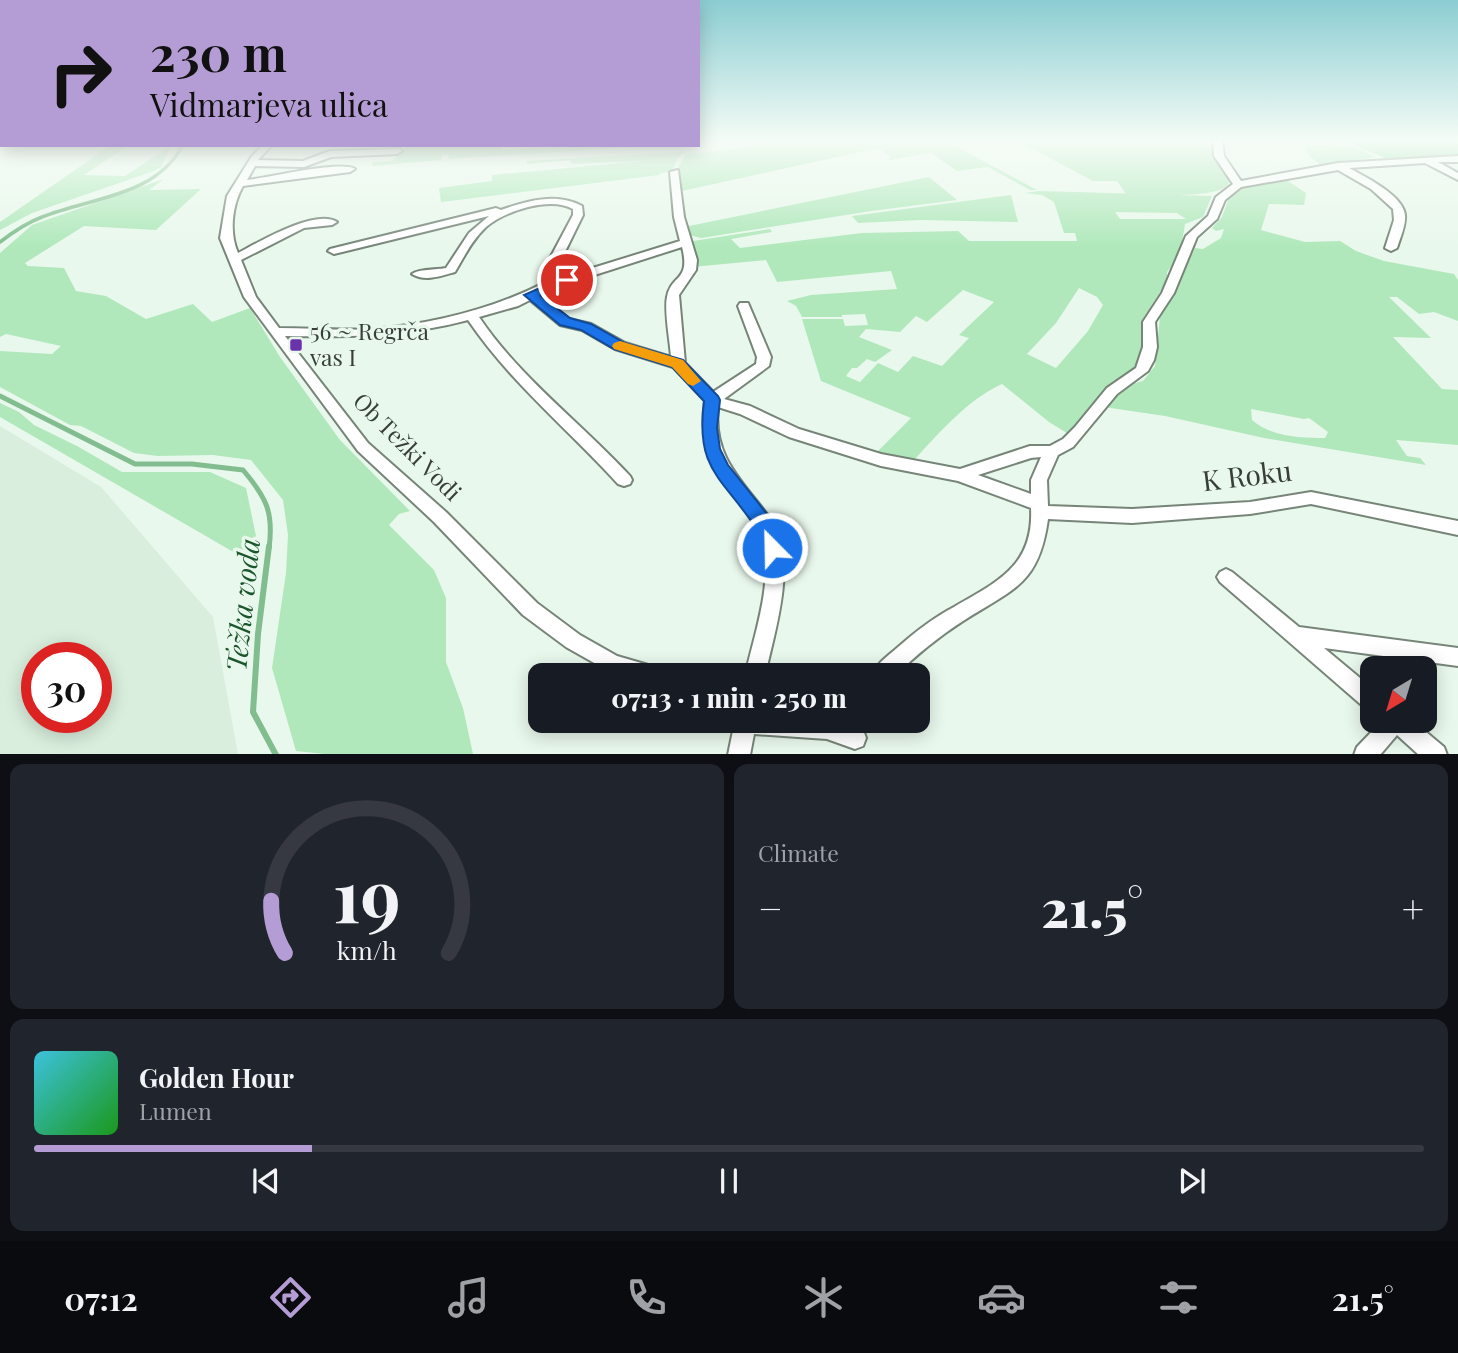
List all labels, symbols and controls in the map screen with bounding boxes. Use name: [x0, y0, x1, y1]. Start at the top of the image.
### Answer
text: 230 m: [150, 19, 287, 84]
icon: right: [35, 28, 126, 119]
text: Vidmarjeva ulica: [150, 82, 388, 125]
pin: [537, 250, 597, 310]
icon: arrive: [548, 261, 586, 299]
place label: 56 ~ Regrča vas I: [309, 315, 429, 372]
marker: 56 ~ Regrča vas I: [288, 337, 304, 353]
street label: Ob Težki Vodi: [347, 385, 469, 507]
street label: K Roku: [1200, 451, 1294, 498]
position arrow: [735, 511, 809, 585]
water label: Težka voda: [216, 536, 267, 673]
speed limit sign: 30: [21, 642, 112, 733]
north arrow: [1360, 656, 1437, 733]
map controls: [1360, 656, 1437, 733]
text: 07:13 · 1 min · 250 m: [611, 680, 847, 715]
text: Climate: [758, 837, 839, 868]
text: 19: [333, 844, 401, 941]
text: 21.5°: [1041, 872, 1143, 941]
text: −: [758, 882, 783, 933]
text: +: [1402, 882, 1424, 933]
text: km/h: [337, 932, 397, 965]
text: Golden Hour: [139, 1060, 294, 1095]
text: Lumen: [139, 1095, 212, 1126]
icon: previous: [247, 1162, 285, 1200]
icon: pause: [710, 1162, 748, 1200]
icon: next: [1173, 1162, 1211, 1200]
icon: directions: [266, 1273, 315, 1322]
icon: music: [444, 1273, 493, 1322]
icon: phone: [622, 1273, 671, 1322]
icon: climate: [799, 1273, 848, 1322]
icon: car: [977, 1273, 1026, 1322]
icon: filters: [1154, 1273, 1203, 1322]
text: 07:12: [64, 1276, 138, 1319]
text: 21.5°: [1332, 1276, 1394, 1319]

